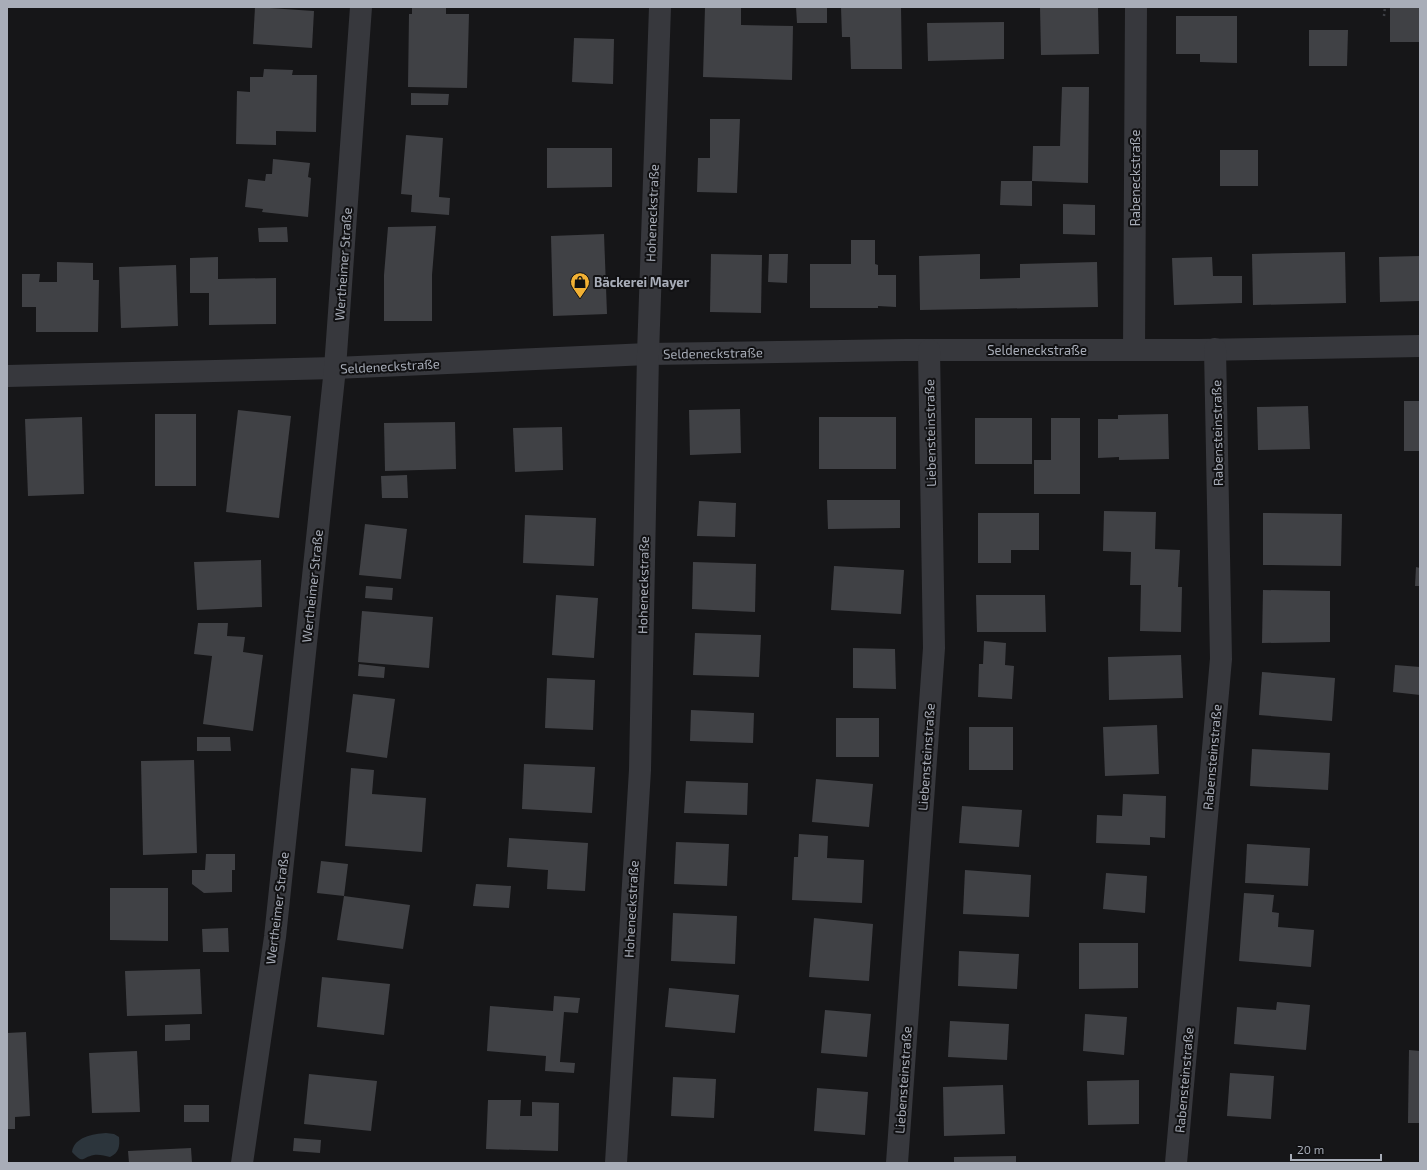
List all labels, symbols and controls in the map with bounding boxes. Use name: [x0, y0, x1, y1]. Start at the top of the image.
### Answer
street label: Rabeneckstraße: [1127, 130, 1143, 226]
street label: Hoheneckstraße: [642, 164, 662, 262]
street label: Wertheimer Straße: [331, 207, 355, 321]
shop icon: Bäckerei Mayer: [569, 271, 591, 299]
place label: Bäckerei Mayer: [594, 274, 690, 290]
street label: Seldeneckstraße: [987, 342, 1087, 358]
street label: Seldeneckstraße: [663, 344, 763, 362]
street label: Seldeneckstraße: [340, 355, 440, 377]
street label: Liebensteinstraße: [921, 379, 939, 487]
street label: Rabensteinstraße: [1208, 380, 1226, 486]
street label: Wertheimer Straße: [298, 529, 326, 643]
street label: Hoheneckstraße: [634, 536, 652, 634]
street label: Liebensteinstraße: [914, 703, 938, 811]
street label: Rabensteinstraße: [1199, 703, 1225, 811]
street label: Wertheimer Straße: [262, 851, 292, 965]
street label: Hoheneckstraße: [620, 860, 642, 958]
street label: Liebensteinstraße: [891, 1026, 915, 1134]
street label: Rabensteinstraße: [1171, 1026, 1197, 1134]
scale bar: [1291, 1136, 1381, 1162]
text: 20 m: [1297, 1142, 1324, 1156]

